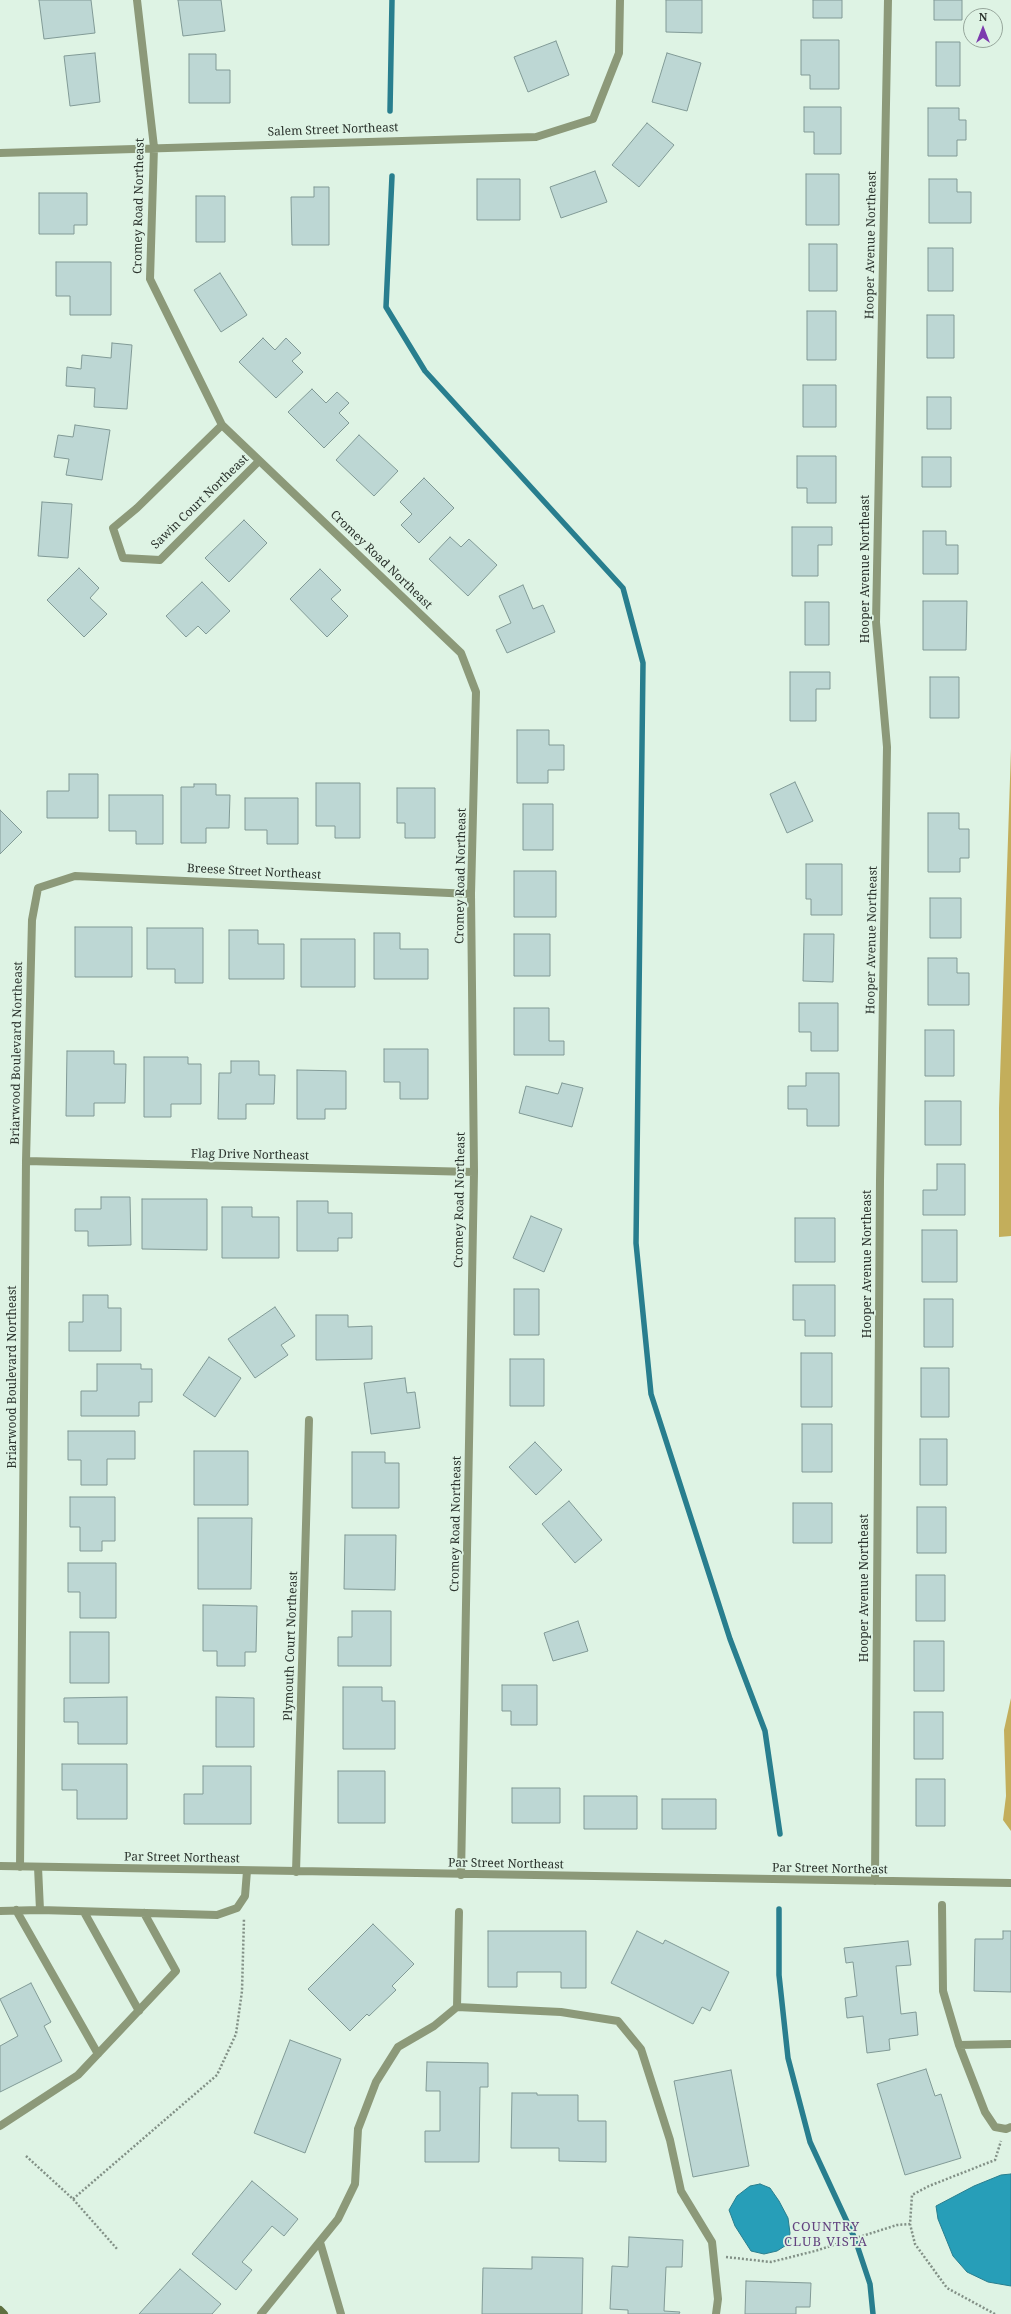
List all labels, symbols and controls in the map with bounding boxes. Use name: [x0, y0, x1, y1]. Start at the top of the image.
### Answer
north arrow: [963, 8, 1003, 48]
text: N: [979, 9, 987, 24]
street label: Salem Street Northeast: [267, 121, 399, 139]
street label: Cromey Road Northeast: [131, 138, 147, 274]
street label: Hooper Avenue Northeast: [863, 171, 879, 319]
street label: Sawin Court Northeast: [148, 452, 252, 552]
street label: Hooper Avenue Northeast: [859, 495, 873, 643]
street label: Cromey Road Northeast: [327, 508, 435, 612]
street label: Cromey Road Northeast: [453, 808, 469, 944]
street label: Breese Street Northeast: [187, 861, 321, 883]
street label: Hooper Avenue Northeast: [864, 866, 880, 1014]
street label: Briarwood Boulevard Northeast: [8, 961, 26, 1145]
street label: Cromey Road Northeast: [452, 1132, 468, 1268]
street label: Flag Drive Northeast: [191, 1147, 309, 1163]
street label: Hooper Avenue Northeast: [861, 1190, 875, 1338]
street label: Briarwood Boulevard Northeast: [6, 1285, 20, 1469]
street label: Cromey Road Northeast: [448, 1456, 464, 1592]
street label: Hooper Avenue Northeast: [858, 1514, 872, 1662]
street label: Plymouth Court Northeast: [281, 1571, 301, 1721]
street label: Par Street Northeast: [124, 1850, 240, 1866]
street label: Par Street Northeast: [448, 1856, 564, 1872]
street label: Par Street Northeast: [772, 1861, 888, 1877]
district label: COUNTRY CLUB VISTA: [784, 2219, 868, 2250]

